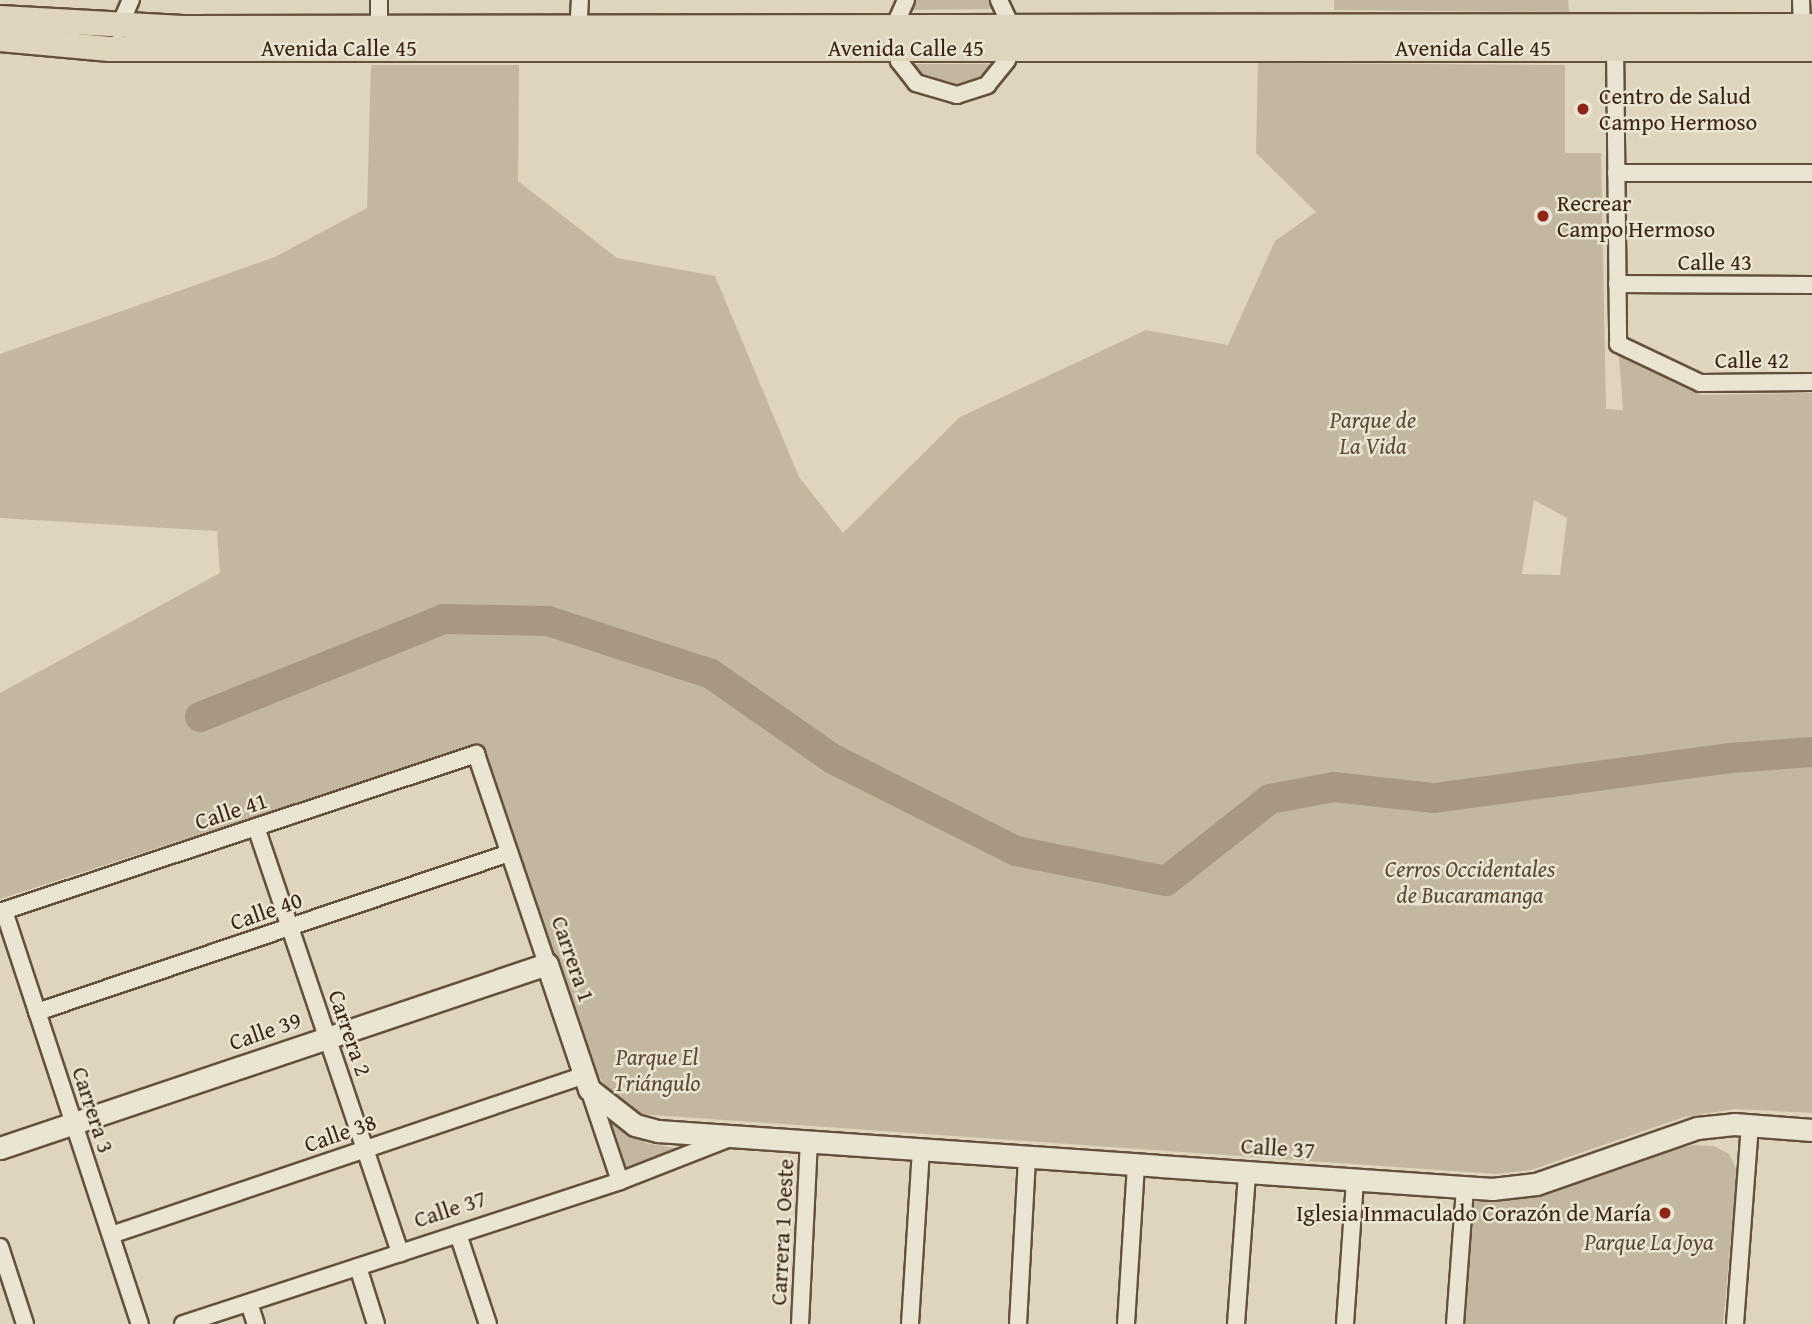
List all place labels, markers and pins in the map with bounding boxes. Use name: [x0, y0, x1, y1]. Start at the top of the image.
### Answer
place label: Centro de Salud Campo Hermoso: [1599, 82, 1757, 136]
marker: Centro de Salud Campo Hermoso: [1573, 99, 1593, 119]
place label: Recrear Campo Hermoso: [1557, 189, 1715, 243]
marker: Recrear Campo Hermoso: [1535, 208, 1551, 224]
place label: Iglesia Inmaculado Corazón de María: [1296, 1199, 1651, 1227]
marker: Iglesia Inmaculado Corazón de María: [1657, 1205, 1673, 1221]

